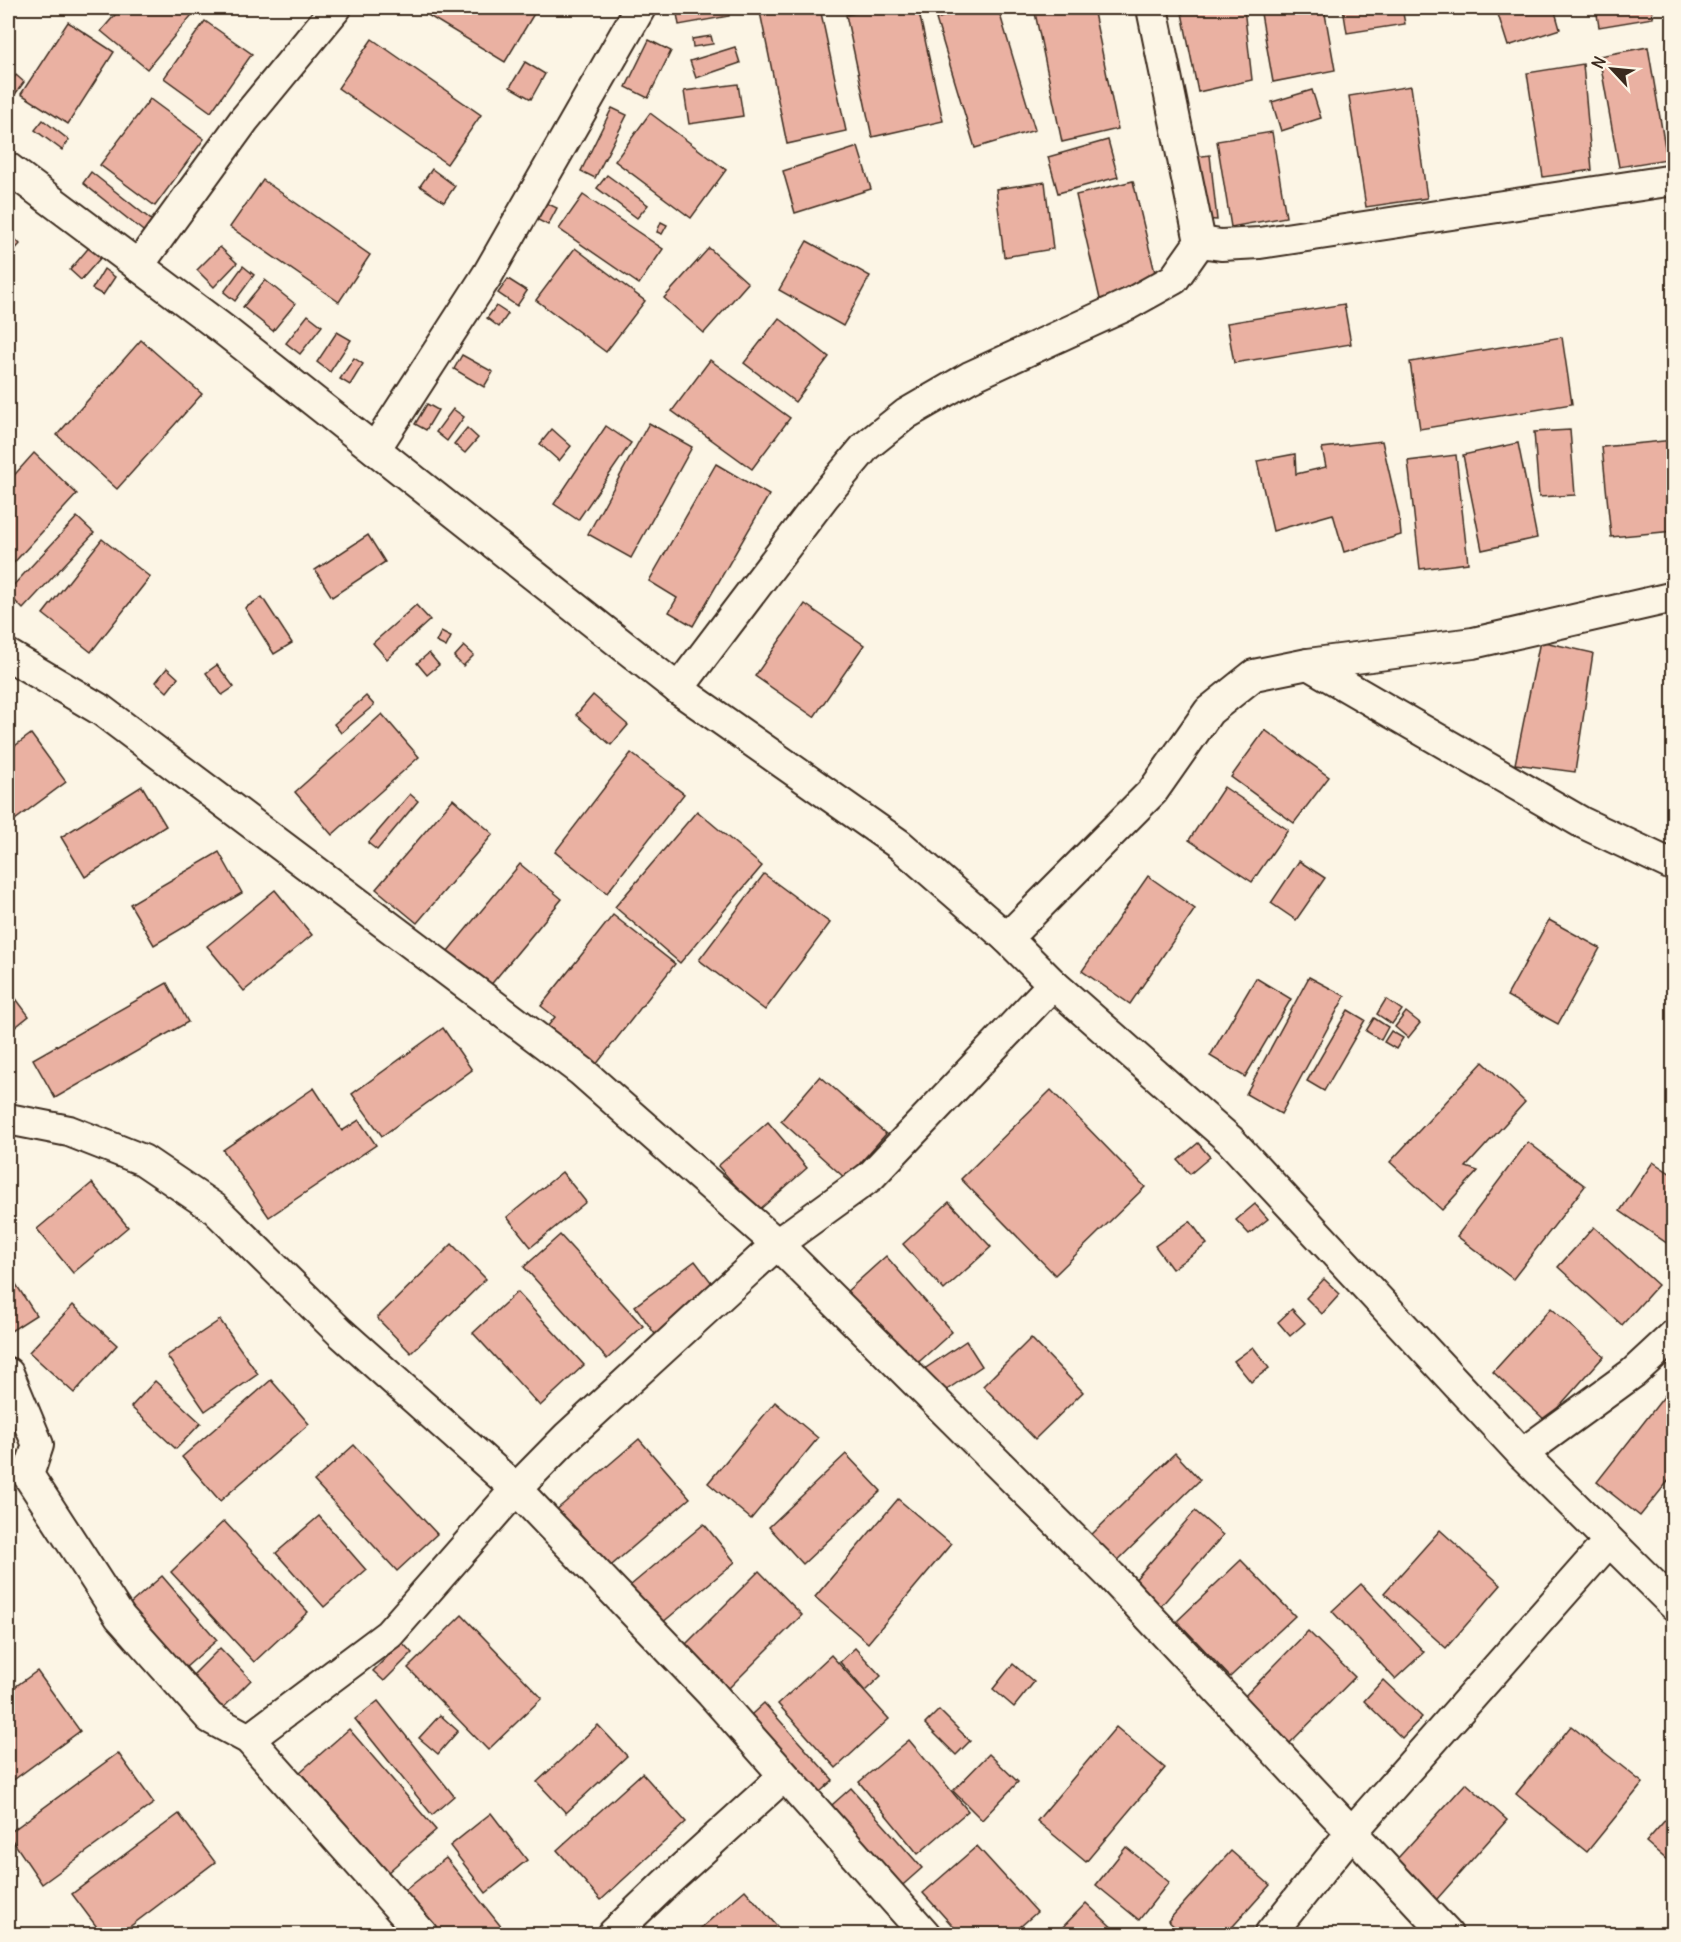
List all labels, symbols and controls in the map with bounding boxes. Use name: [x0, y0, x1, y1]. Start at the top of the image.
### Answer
north arrow: [1582, 39, 1642, 99]
text: N: [1587, 53, 1610, 72]

